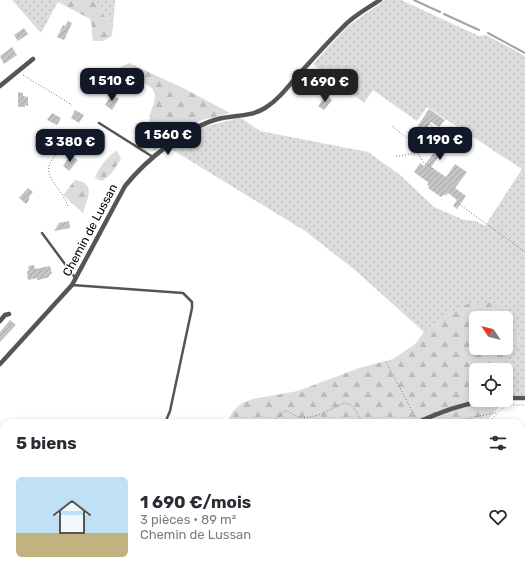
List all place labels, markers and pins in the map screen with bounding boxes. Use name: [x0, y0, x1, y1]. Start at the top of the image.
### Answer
pin: 1 510 €: [75, 68, 149, 102]
pin: 1 690 €: [288, 69, 362, 103]
pin: 1 560 €: [131, 122, 205, 156]
pin: 1 190 €: [403, 127, 477, 161]
pin: 3 380 €: [33, 129, 107, 163]

